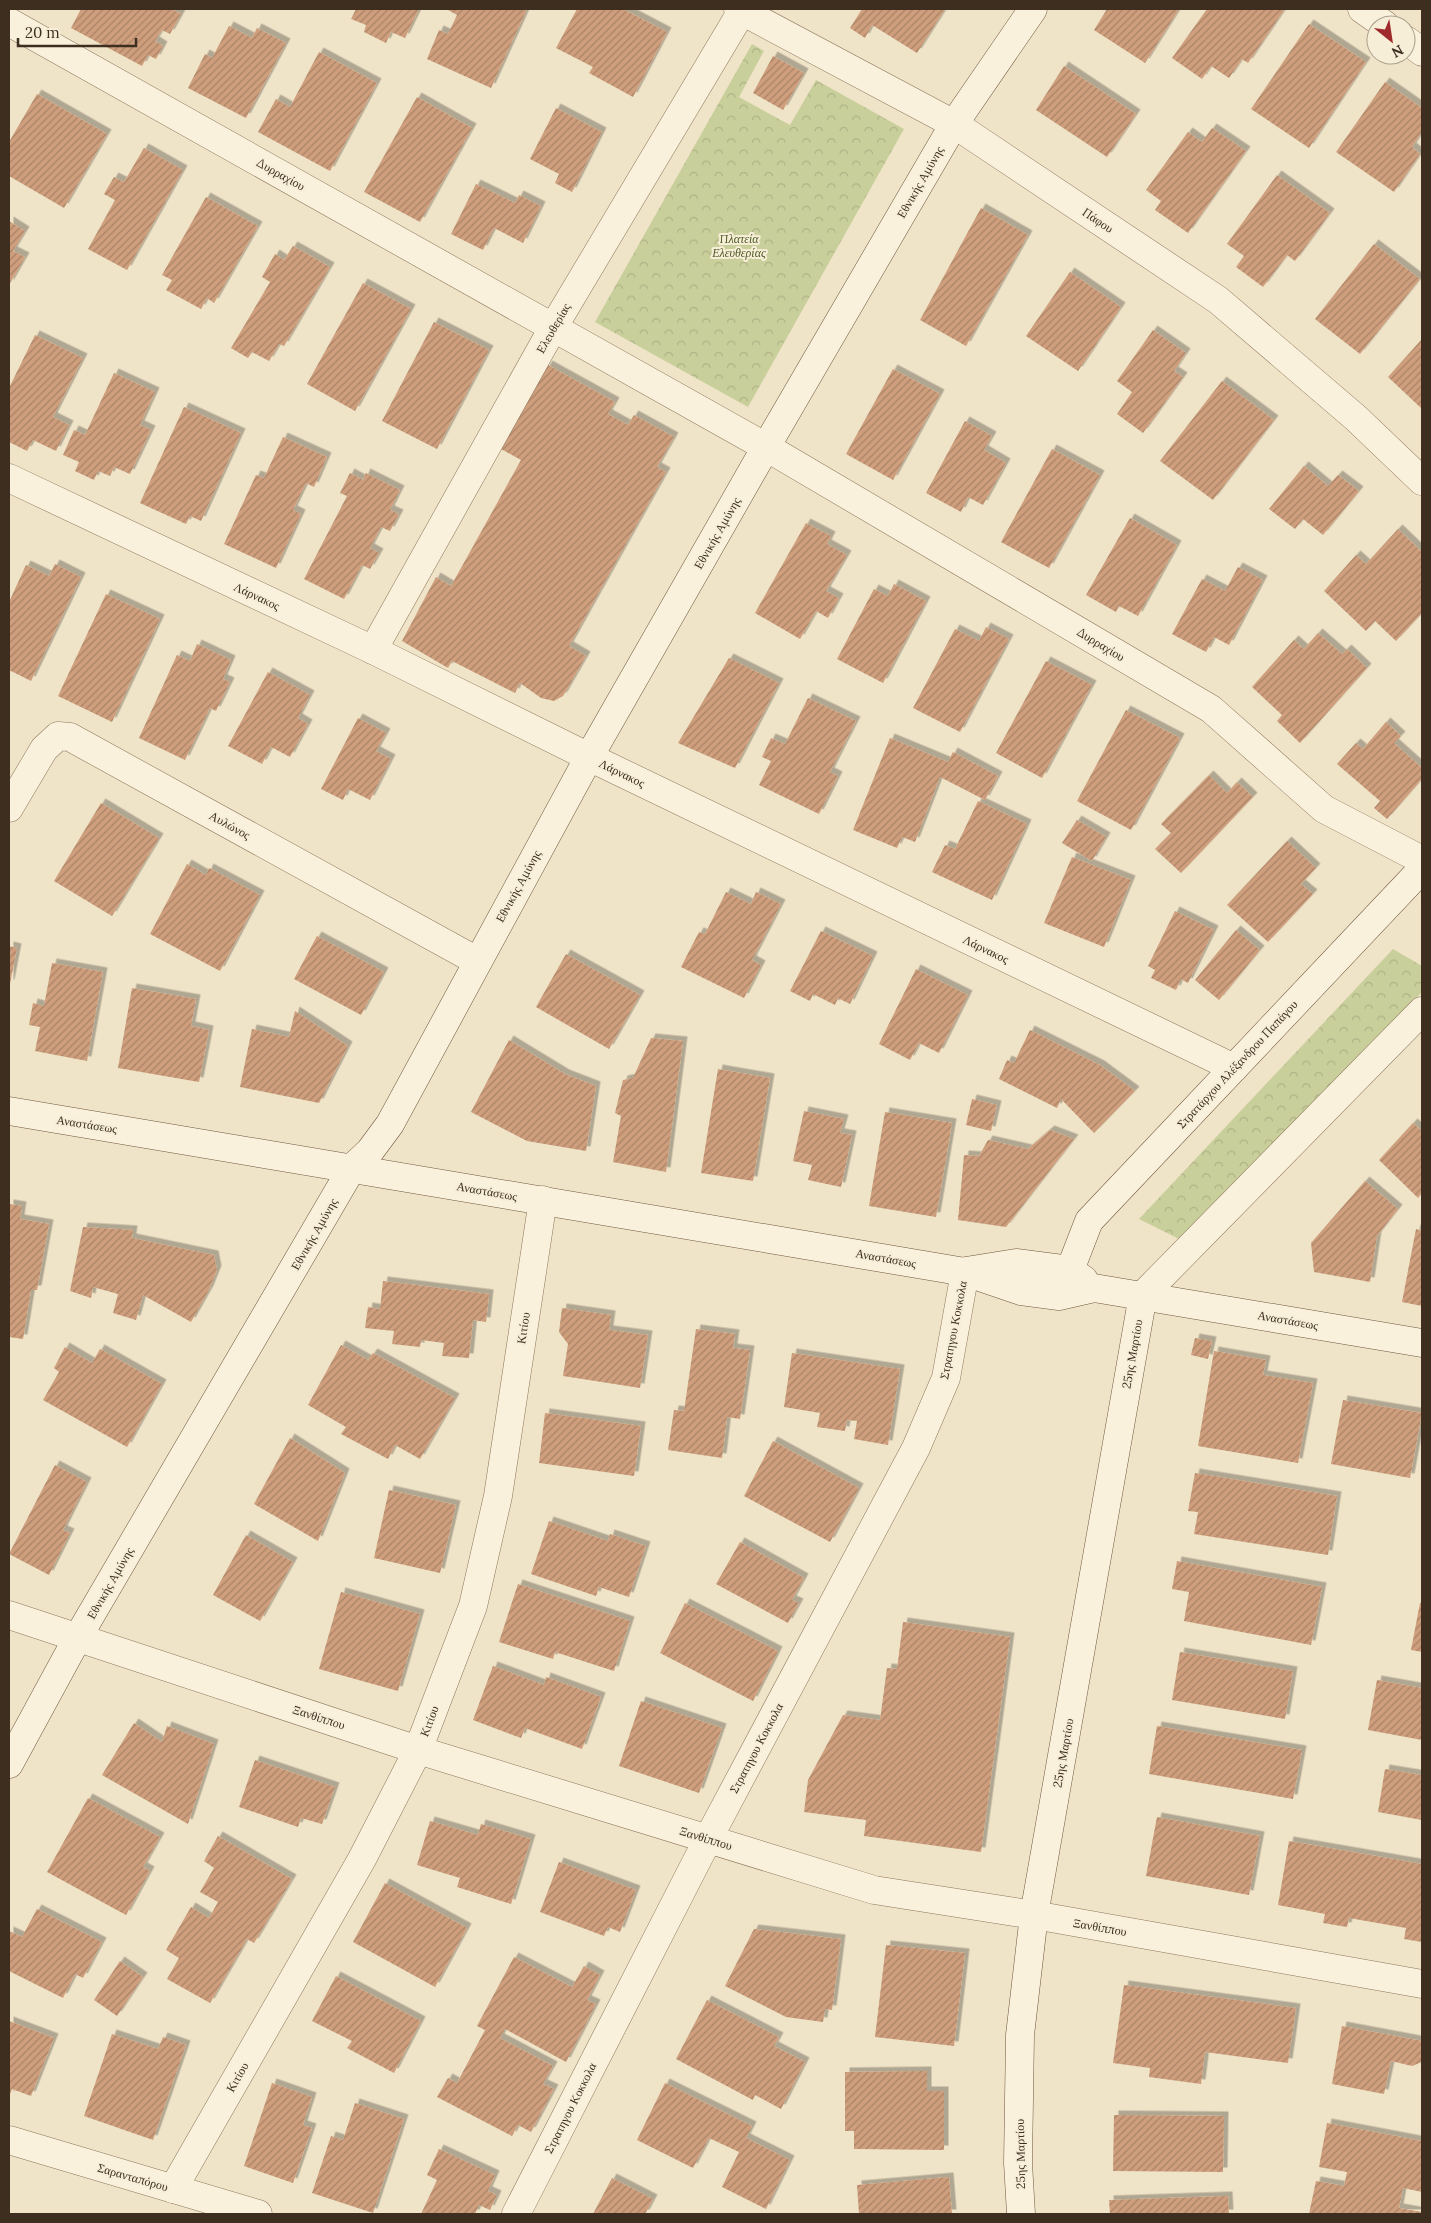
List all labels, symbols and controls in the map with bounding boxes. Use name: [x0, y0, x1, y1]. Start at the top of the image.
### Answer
scale bar: [18, 15, 135, 47]
north arrow: [1366, 15, 1416, 65]
text: 20 m: [25, 23, 60, 42]
text: N: [1388, 41, 1407, 62]
street label: Εθνικής Αμύνης: [893, 143, 947, 221]
street label: Δυρραχίου: [254, 155, 308, 193]
street label: Πάφου: [1080, 204, 1116, 236]
park label: Πλατεία Ελευθερίας: [711, 231, 766, 260]
street label: Ελευθερίας: [533, 300, 573, 356]
street label: Εθνικής Αμύνης: [690, 494, 744, 572]
street label: Λάρνακος: [232, 579, 283, 613]
street label: Δυρραχίου: [1074, 624, 1128, 664]
street label: Λάρνακος: [597, 755, 648, 791]
street label: Αυλώνος: [207, 808, 253, 842]
street label: Εθνικής Αμύνης: [492, 847, 544, 925]
street label: Λάρνακος: [961, 931, 1012, 967]
street label: Στρατάρχου Αλέξανδρου Παπάγου: [1174, 997, 1300, 1131]
street label: Αναστάσεως: [56, 1112, 119, 1136]
street label: Αναστάσεως: [456, 1178, 519, 1204]
street label: Εθνικής Αμύνης: [287, 1195, 341, 1273]
street label: Αναστάσεως: [855, 1245, 918, 1271]
street label: Στρατηγου Κοκκολα: [936, 1279, 970, 1380]
street label: Αναστάσεως: [1257, 1307, 1320, 1333]
street label: Κιτίου: [513, 1311, 533, 1345]
street label: 25ης Μαρτίου: [1119, 1318, 1145, 1390]
street label: Εθνικής Αμύνης: [83, 1544, 137, 1622]
street label: Στρατηγου Κοκκολα: [726, 1700, 786, 1796]
street label: Ξανθίππου: [291, 1701, 347, 1733]
street label: Κιτίου: [416, 1703, 442, 1739]
street label: 25ης Μαρτίου: [1050, 1717, 1076, 1789]
street label: Ξανθίππου: [678, 1823, 734, 1853]
street label: Ξανθίππου: [1072, 1915, 1128, 1939]
street label: Κιτίου: [223, 2059, 251, 2095]
street label: Στρατηγου Κοκκολα: [541, 2059, 600, 2156]
street label: 25ης Μαρτίου: [1012, 2119, 1028, 2189]
street label: Σαρανταπόρου: [96, 2160, 170, 2194]

